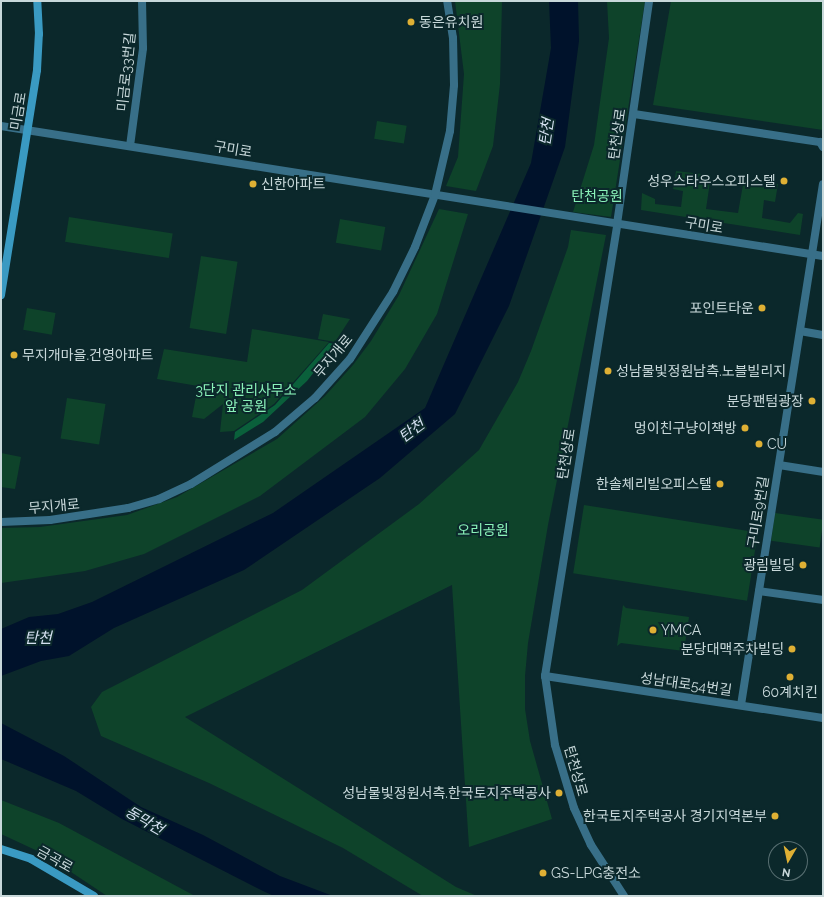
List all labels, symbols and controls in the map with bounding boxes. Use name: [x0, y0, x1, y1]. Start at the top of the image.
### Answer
place label: 동은유치원: [419, 14, 483, 30]
marker: 동은유치원: [406, 17, 416, 27]
street label: 미금로33번길: [113, 32, 139, 112]
street label: 미금로: [7, 91, 29, 131]
street label: 탄천상로: [605, 107, 629, 161]
water label: 탄천: [536, 117, 558, 147]
street label: 구미로: [213, 138, 253, 160]
place label: 성우스타우스오피스텔: [647, 173, 776, 189]
place label: 신한아파트: [261, 176, 325, 192]
marker: 성우스타우스오피스텔: [779, 176, 789, 186]
marker: 신한아파트: [248, 179, 258, 189]
park label: 탄천공원: [571, 188, 623, 204]
street label: 구미로: [684, 214, 724, 236]
place label: 포인트타운: [690, 300, 754, 316]
marker: 포인트타운: [757, 303, 767, 313]
street label: 무지개로: [310, 331, 356, 381]
place label: 무지개마을.건영아파트: [22, 347, 153, 363]
marker: 무지개마을.건영아파트: [9, 350, 19, 360]
place label: 성남물빛정원남측.노블빌리지: [616, 363, 786, 379]
marker: 성남물빛정원남측.노블빌리지: [603, 366, 613, 376]
park label: 3단지 관리사무소 앞 공원: [195, 382, 297, 414]
place label: 분당팬텀광장: [727, 393, 804, 409]
marker: 분당팬텀광장: [807, 396, 817, 406]
water label: 탄천: [396, 416, 428, 446]
place label: 멍이친구냥이책방: [634, 420, 737, 436]
marker: 멍이친구냥이책방: [740, 423, 750, 433]
street label: 탄천상로: [554, 427, 578, 481]
place label: CU: [767, 436, 787, 452]
marker: CU: [754, 439, 764, 449]
street label: 구미로9번길: [744, 475, 772, 549]
place label: 한솔체리빌오피스텔: [596, 476, 712, 492]
marker: 한솔체리빌오피스텔: [715, 479, 725, 489]
street label: 무지개로: [28, 495, 80, 517]
park label: 오리공원: [457, 522, 509, 538]
place label: 광림빌딩: [743, 557, 795, 573]
marker: 광림빌딩: [798, 560, 808, 570]
place label: YMCA: [661, 622, 701, 638]
marker: YMCA: [648, 625, 658, 635]
water label: 탄천: [24, 630, 52, 648]
place label: 분당대맥주차빌딩: [681, 641, 784, 657]
marker: 분당대맥주차빌딩: [787, 644, 797, 654]
street label: 성남대로54번길: [639, 669, 733, 699]
marker: 60계치킨: [785, 672, 795, 682]
place label: 60계치킨: [762, 684, 818, 700]
street label: 탄천상로: [561, 744, 591, 798]
place label: 성남물빛정원서측.한국토지주택공사: [342, 785, 551, 801]
marker: 성남물빛정원서측.한국토지주택공사: [554, 788, 564, 798]
water label: 동막천: [122, 803, 166, 839]
place label: 한국토지주택공사 경기지역본부: [583, 808, 767, 824]
marker: 한국토지주택공사 경기지역본부: [770, 811, 780, 821]
north arrow: [768, 841, 808, 881]
street label: 금곡로: [34, 842, 76, 876]
place label: GS-LPG충전소: [551, 865, 641, 881]
text: N: [781, 865, 791, 879]
marker: GS-LPG충전소: [538, 868, 548, 878]

